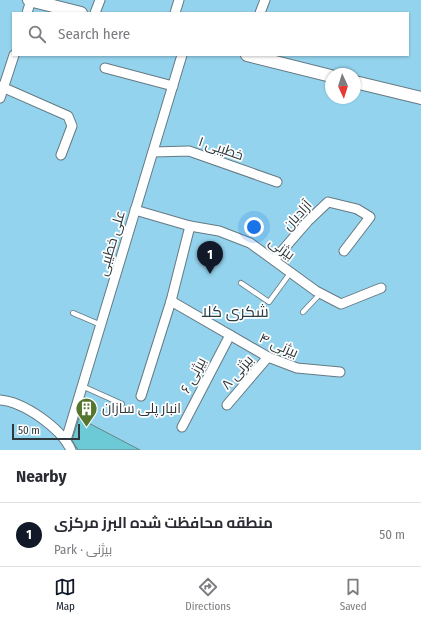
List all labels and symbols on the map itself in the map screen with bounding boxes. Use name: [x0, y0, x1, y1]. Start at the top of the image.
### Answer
north arrow: [325, 68, 361, 104]
street label: خطیبی ۱: [196, 133, 246, 164]
street label: آزادیان: [279, 197, 316, 234]
street label: علی خطیبی: [94, 209, 129, 278]
your location: [244, 217, 264, 237]
street label: بیژنی: [265, 233, 298, 264]
pin: 1: [197, 241, 223, 274]
district label: شکری کلا: [201, 302, 269, 322]
street label: بیژنی ۴: [257, 329, 301, 362]
street label: بیژنی ۸: [218, 352, 257, 393]
street label: بیژنی ۶: [177, 354, 210, 396]
building icon: انبار پلی سازان: [74, 395, 100, 428]
place label: انبار پلی سازان: [102, 400, 181, 418]
scale bar: [12, 422, 80, 441]

